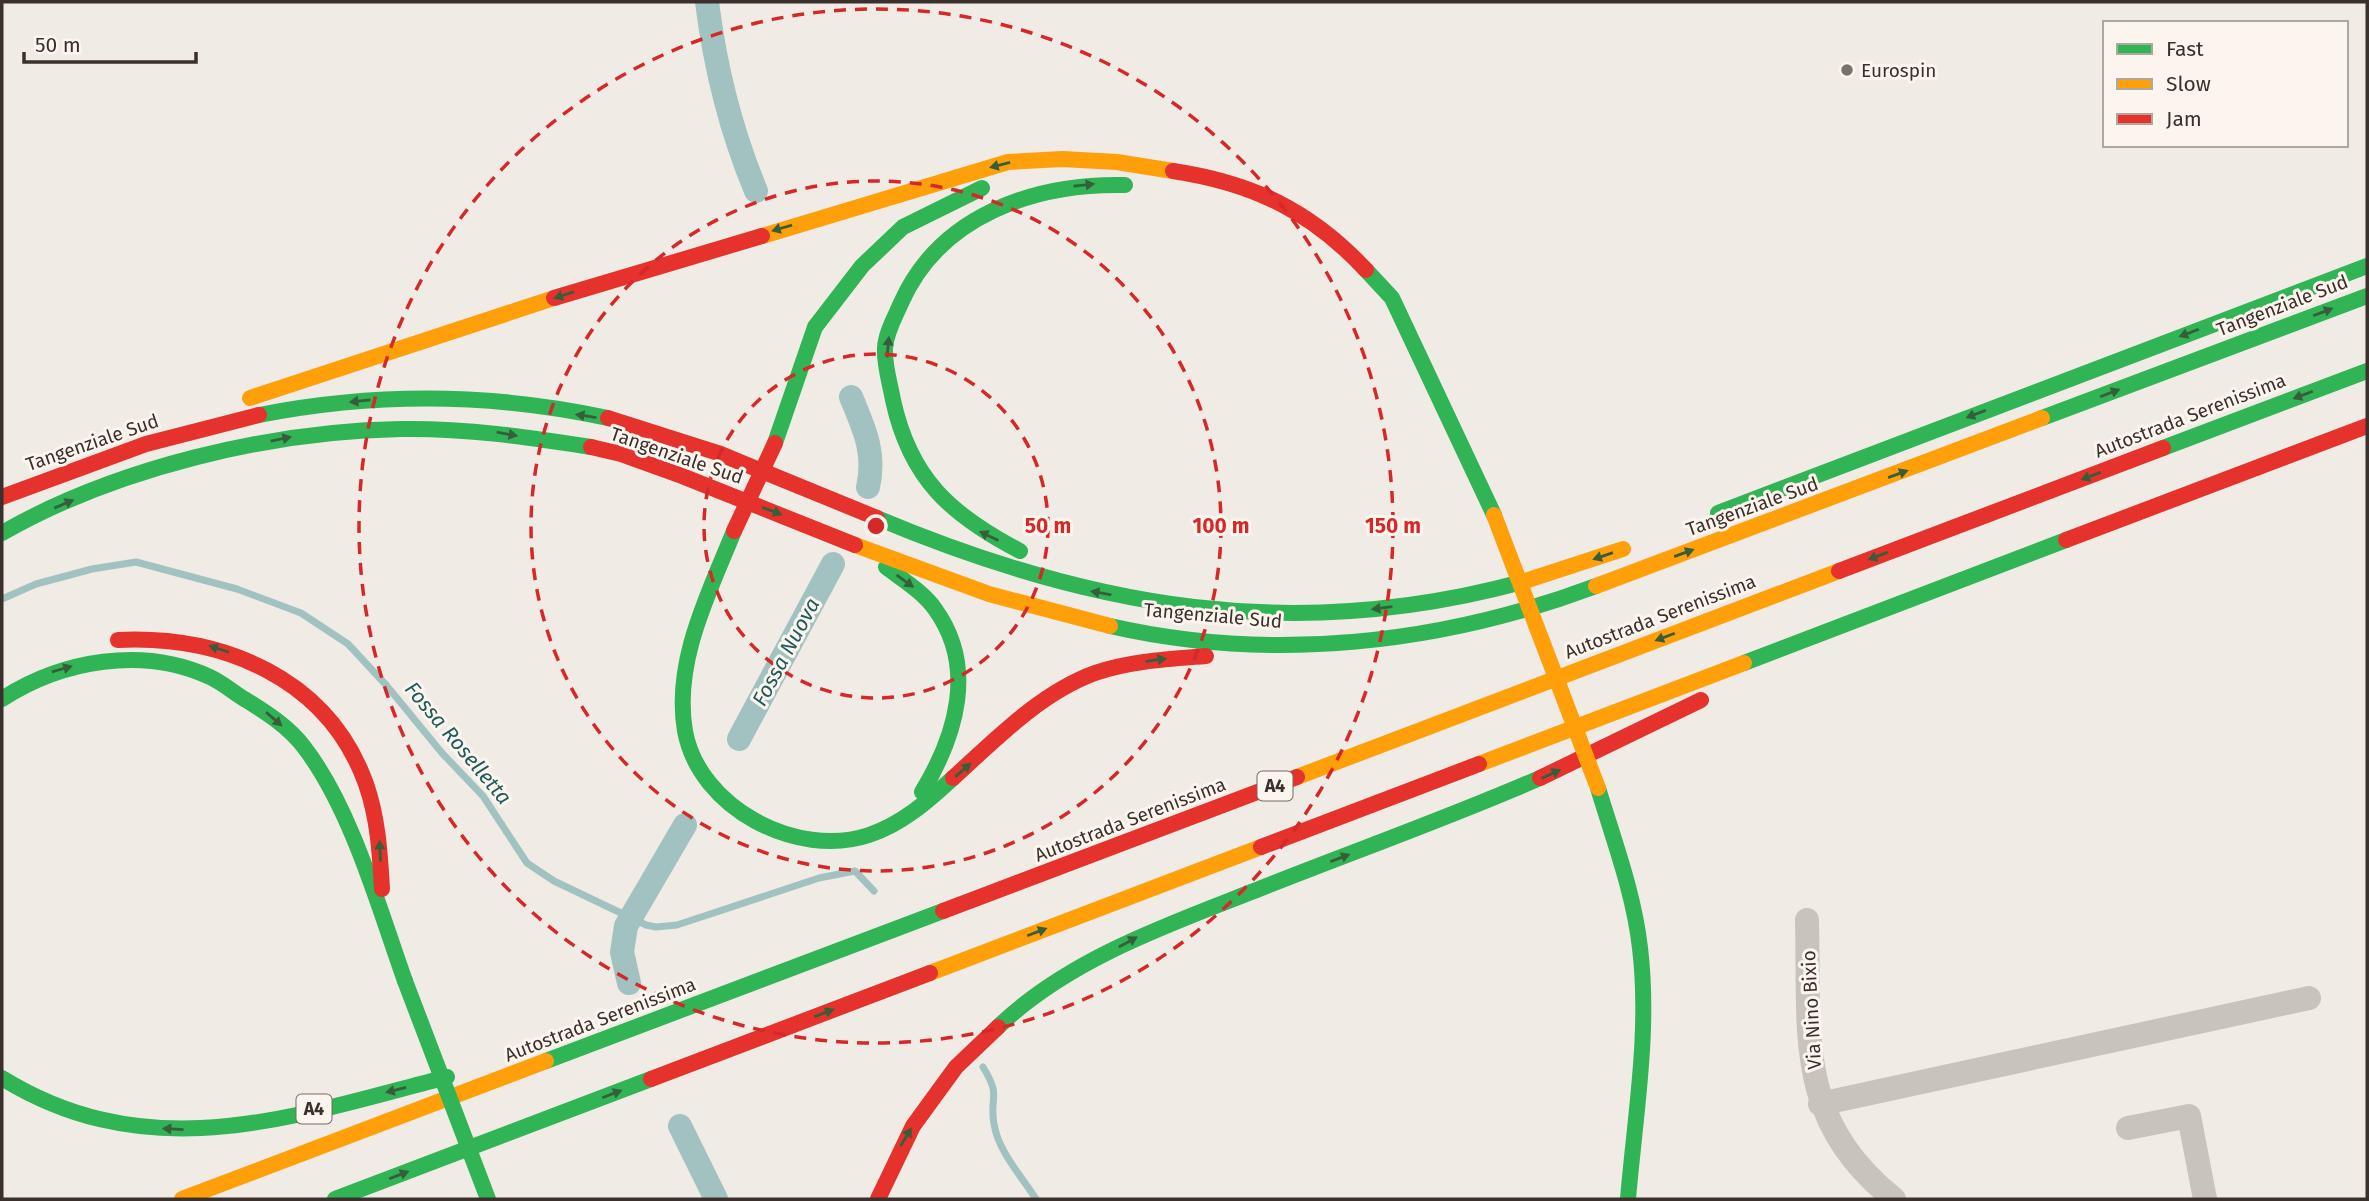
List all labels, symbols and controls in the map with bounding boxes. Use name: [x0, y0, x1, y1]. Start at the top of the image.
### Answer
scale bar: [24, 21, 196, 65]
legend: [2103, 21, 2348, 147]
text: 50 m: [35, 32, 81, 58]
text: Fast: [2166, 36, 2204, 62]
place label: Eurospin: [1861, 59, 1936, 82]
marker: Eurospin: [1839, 62, 1855, 78]
text: Slow: [2166, 71, 2211, 97]
text: Jam: [2166, 106, 2202, 132]
one-way arrow: [989, 160, 1011, 171]
one-way arrow: [1073, 180, 1095, 191]
one-way arrow: [771, 224, 792, 234]
street label: Tangenziale Sud: [2213, 270, 2351, 341]
one-way arrow: [554, 290, 575, 300]
one-way arrow: [2313, 307, 2334, 318]
one-way arrow: [2178, 328, 2199, 339]
one-way arrow: [883, 336, 894, 358]
street label: Autostrada Serenissima: [2091, 368, 2289, 463]
one-way arrow: [2100, 388, 2121, 399]
one-way arrow: [2293, 390, 2314, 401]
one-way arrow: [349, 396, 371, 407]
one-way arrow: [1966, 408, 1987, 419]
street label: Tangenziale Sud: [23, 409, 162, 476]
one-way arrow: [575, 410, 597, 421]
street label: Tangenziale Sud: [607, 422, 746, 489]
one-way arrow: [496, 429, 518, 440]
one-way arrow: [270, 433, 292, 444]
one-way arrow: [1887, 468, 1908, 479]
one-way arrow: [2080, 470, 2101, 481]
street label: Tangenziale Sud: [1683, 472, 1821, 541]
one-way arrow: [53, 499, 74, 510]
one-way arrow: [761, 506, 782, 517]
text: 50 m: [1025, 513, 1071, 539]
text: 100 m: [1192, 513, 1250, 539]
text: 150 m: [1365, 513, 1421, 539]
centre of rings: [864, 514, 888, 538]
one-way arrow: [979, 531, 999, 542]
one-way arrow: [1674, 548, 1695, 559]
one-way arrow: [1593, 551, 1614, 562]
one-way arrow: [1867, 551, 1888, 562]
street label: Autostrada Serenissima: [1561, 569, 1759, 664]
one-way arrow: [896, 573, 914, 587]
one-way arrow: [1090, 588, 1112, 599]
water label: Fossa Nuova: [747, 594, 825, 710]
street label: Tangenziale Sud: [1143, 598, 1283, 633]
one-way arrow: [1371, 602, 1393, 613]
one-way arrow: [1655, 631, 1676, 642]
one-way arrow: [208, 644, 229, 654]
one-way arrow: [1145, 654, 1167, 665]
one-way arrow: [52, 664, 73, 674]
water label: Fossa Roselletta: [399, 676, 517, 810]
one-way arrow: [265, 711, 283, 727]
one-way arrow: [954, 763, 971, 778]
one-way arrow: [1541, 768, 1561, 780]
street label: Autostrada Serenissima: [1031, 772, 1229, 867]
road number: A4: [1258, 772, 1292, 800]
one-way arrow: [374, 840, 385, 862]
one-way arrow: [1329, 852, 1350, 863]
one-way arrow: [1026, 927, 1047, 938]
one-way arrow: [1119, 936, 1138, 948]
street label: Via Nino Bixio: [1797, 950, 1826, 1070]
street label: Autostrada Serenissima: [501, 972, 699, 1067]
one-way arrow: [814, 1007, 835, 1018]
one-way arrow: [385, 1085, 407, 1096]
one-way arrow: [601, 1088, 622, 1099]
road number: A4: [296, 1094, 332, 1124]
one-way arrow: [162, 1123, 184, 1134]
one-way arrow: [899, 1127, 912, 1146]
one-way arrow: [389, 1170, 410, 1181]

